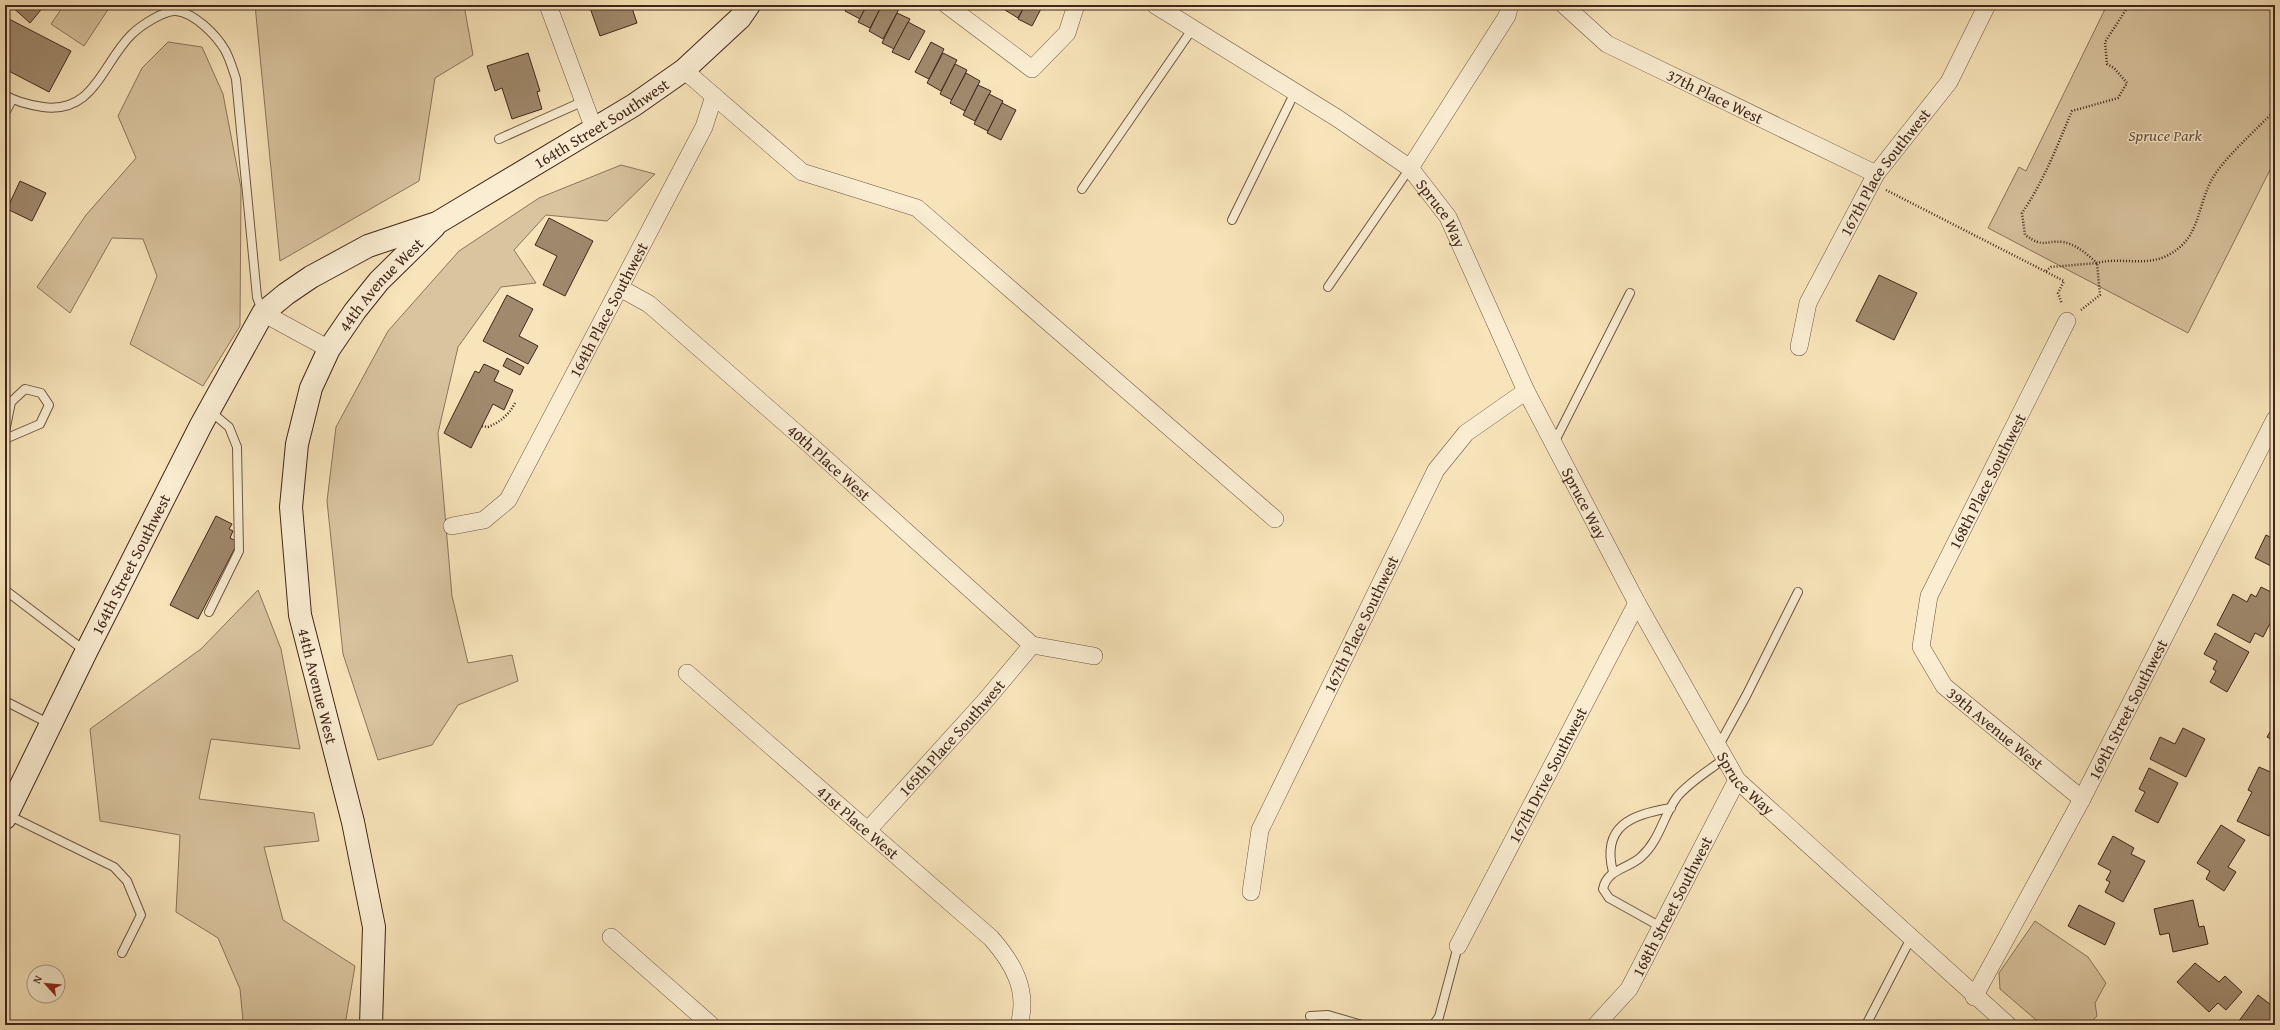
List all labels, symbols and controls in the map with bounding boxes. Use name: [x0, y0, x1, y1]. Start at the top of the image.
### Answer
street label: 37th Place West: [1663, 63, 1768, 130]
street label: 164th Street Southwest: [529, 72, 674, 174]
street label: 167th Place Southwest: [1833, 103, 1936, 240]
park label: Spruce Park: [2128, 123, 2202, 147]
street label: Spruce Way: [1410, 173, 1472, 252]
street label: 44th Avenue West: [332, 232, 429, 336]
street label: 164th Place Southwest: [563, 237, 654, 381]
street label: 168th Place Southwest: [1942, 408, 2032, 553]
street label: 40th Place West: [782, 418, 877, 507]
street label: Spruce Way: [1556, 463, 1614, 543]
street label: 164th Street Southwest: [85, 489, 176, 639]
street label: 167th Place Southwest: [1317, 551, 1405, 697]
street label: 44th Avenue West: [292, 625, 344, 747]
street label: 169th Street Southwest: [2082, 635, 2173, 784]
street label: 165th Place Southwest: [892, 674, 1011, 801]
street label: 39th Avenue West: [1942, 681, 2049, 775]
street label: 167th Drive Southwest: [1502, 702, 1593, 847]
street label: Spruce Way: [1711, 747, 1780, 821]
street label: 41st Place West: [812, 780, 905, 865]
street label: 168th Street Southwest: [1625, 831, 1718, 981]
north arrow: [26, 964, 66, 1004]
text: N: [28, 972, 46, 986]

